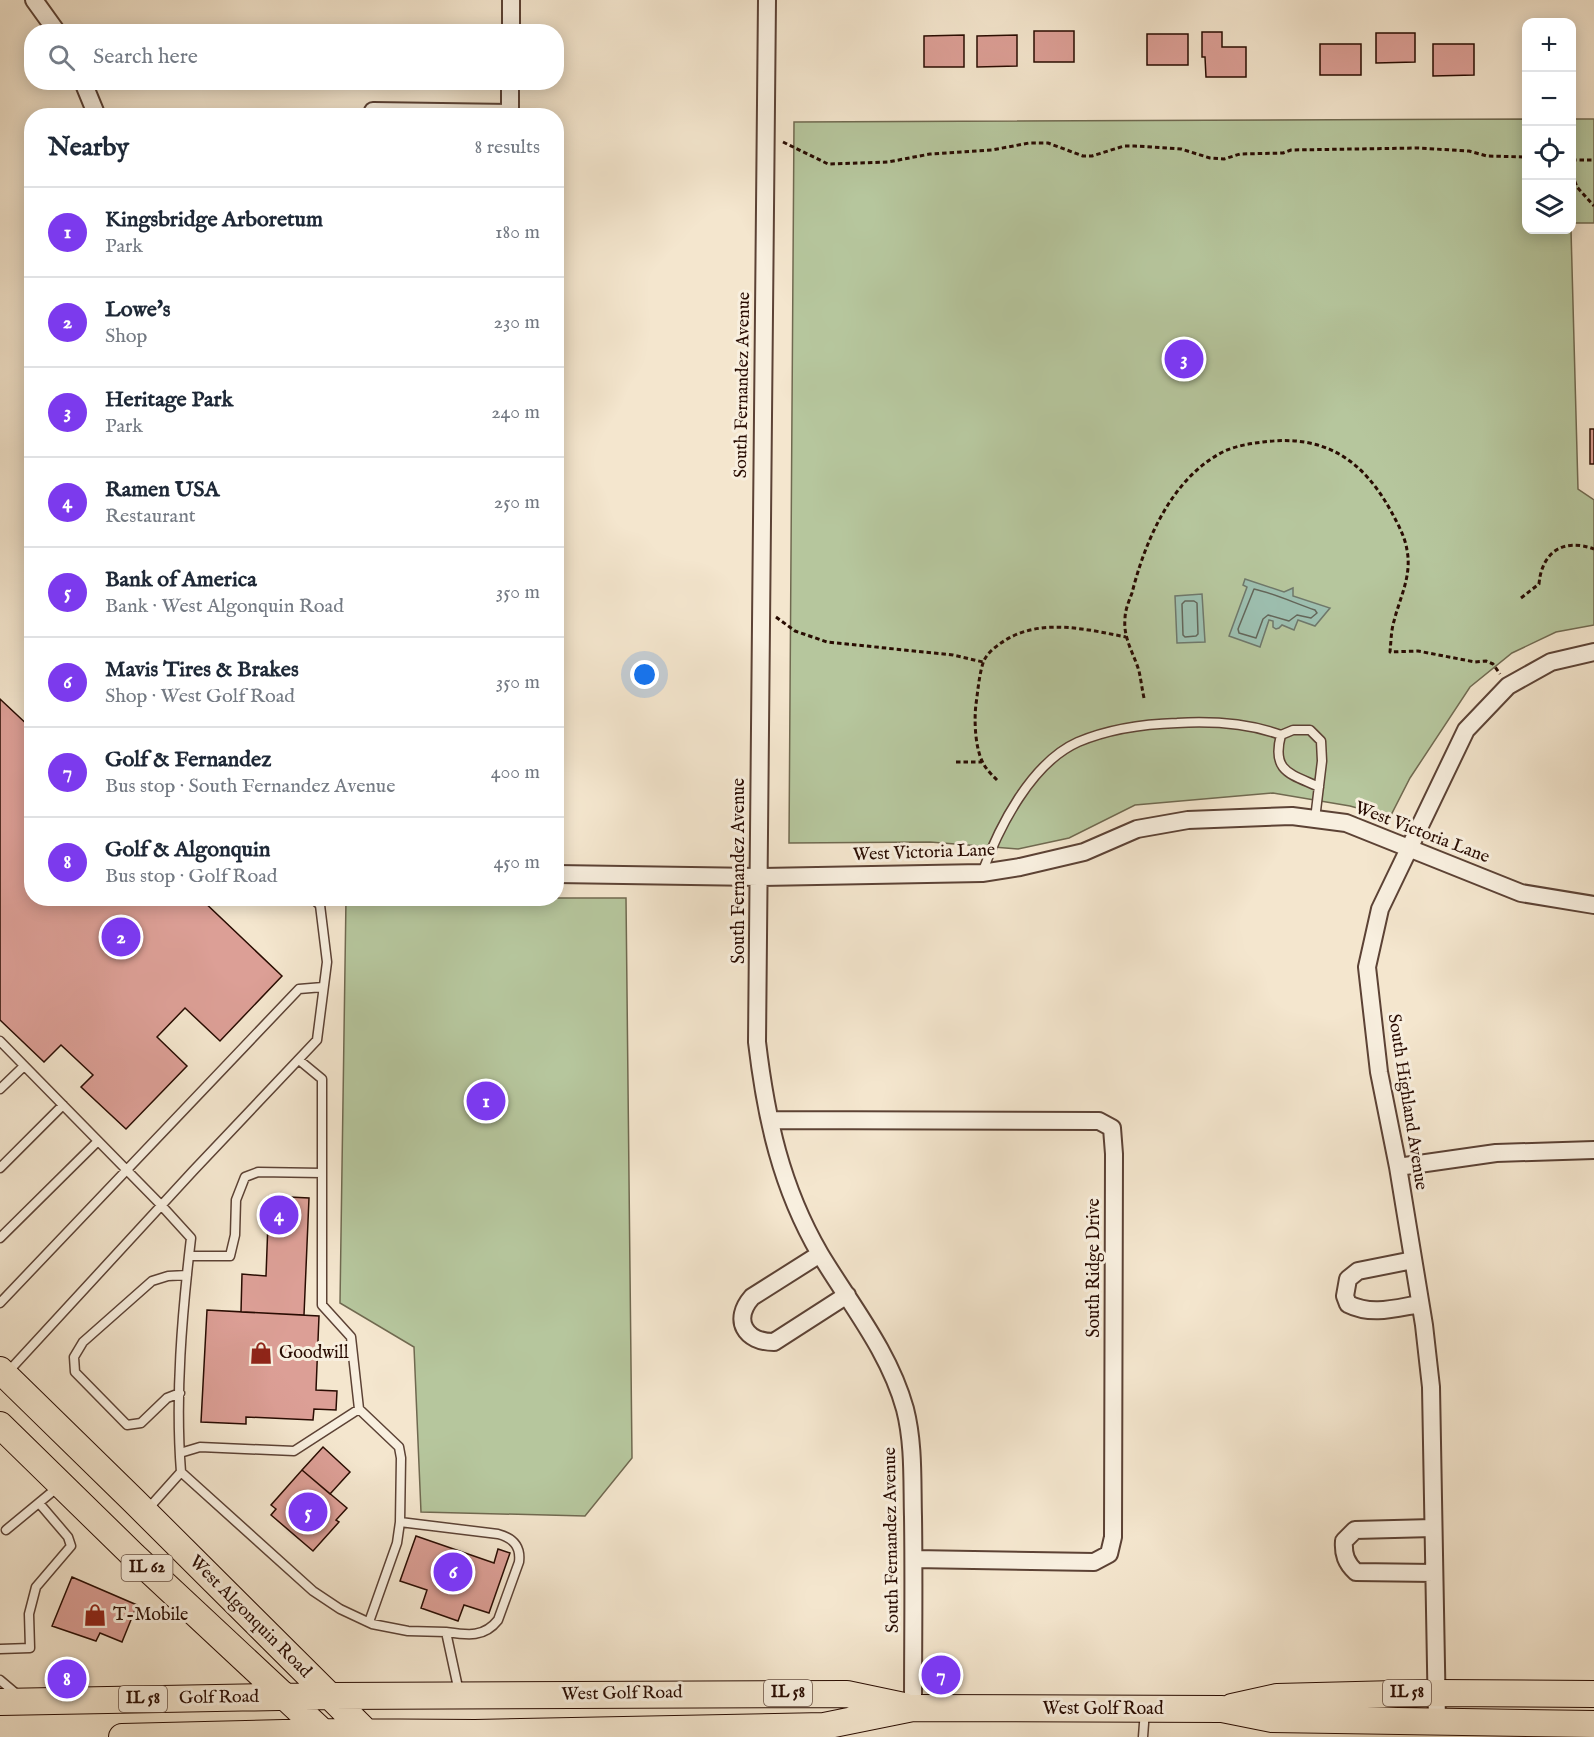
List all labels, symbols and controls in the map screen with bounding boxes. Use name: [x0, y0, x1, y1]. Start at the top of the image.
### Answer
map controls: [1522, 18, 1576, 234]
button: +: [1522, 18, 1576, 72]
search box: [24, 24, 564, 90]
icon: search: [45, 41, 78, 74]
text: Search here: [93, 43, 198, 71]
button: −: [1522, 72, 1576, 126]
button: locate: [1522, 126, 1576, 180]
text: Nearby: [48, 131, 129, 164]
text: 8 results: [474, 135, 540, 160]
button: layers: [1522, 180, 1576, 234]
text: Kingsbridge Arboretum: [105, 206, 323, 234]
text: 1: [64, 220, 71, 245]
text: 180 m: [495, 220, 540, 245]
text: Park: [105, 234, 143, 259]
street label: South Fernandez Avenue: [730, 292, 756, 478]
text: Lowe's: [105, 296, 171, 324]
text: 2: [63, 310, 72, 335]
text: 230 m: [494, 310, 540, 335]
text: Shop: [105, 324, 147, 349]
pin: 3: [1164, 336, 1204, 382]
text: Heritage Park: [105, 386, 233, 414]
text: 3: [64, 400, 71, 425]
text: 240 m: [491, 400, 540, 425]
text: Park: [105, 414, 143, 439]
text: Ramen USA: [105, 476, 219, 504]
text: 4: [63, 490, 72, 515]
text: 250 m: [494, 490, 540, 515]
text: Restaurant: [105, 504, 196, 529]
text: Bank of America: [105, 566, 257, 594]
text: 5: [64, 580, 71, 605]
text: 350 m: [496, 580, 540, 605]
text: Bank · West Algonquin Road: [105, 594, 344, 619]
text: Mavis Tires & Brakes: [105, 656, 299, 684]
your location: [630, 660, 659, 689]
text: 6: [63, 670, 72, 695]
text: 350 m: [496, 670, 540, 695]
text: Shop · West Golf Road: [105, 684, 295, 709]
text: Golf & Fernandez: [105, 746, 271, 774]
text: 7: [63, 760, 72, 785]
text: 400 m: [491, 760, 540, 785]
text: Bus stop · South Fernandez Avenue: [105, 774, 395, 799]
street label: South Fernandez Avenue: [728, 778, 751, 964]
street label: West Victoria Lane: [1351, 797, 1493, 869]
text: Golf & Algonquin: [105, 836, 271, 864]
street label: West Victoria Lane: [852, 839, 996, 867]
text: 8: [64, 850, 71, 875]
text: 450 m: [493, 850, 540, 875]
text: Bus stop · Golf Road: [105, 864, 278, 889]
pin: 2: [102, 914, 140, 960]
street label: South Highland Avenue: [1382, 1012, 1432, 1192]
pin: 1: [466, 1078, 506, 1124]
pin: 4: [260, 1192, 298, 1238]
street label: South Ridge Drive: [1083, 1198, 1106, 1338]
shop icon: Goodwill: [248, 1340, 274, 1366]
place label: Goodwill: [279, 1342, 349, 1365]
street label: South Fernandez Avenue: [879, 1447, 905, 1633]
pin: 5: [288, 1490, 328, 1534]
pin: 6: [434, 1550, 472, 1594]
street label: West Algonquin Road: [184, 1551, 316, 1683]
road number: IL 62: [122, 1555, 172, 1581]
shop icon: T-Mobile: [82, 1602, 108, 1628]
place label: T-Mobile: [113, 1604, 188, 1627]
pin: 7: [922, 1652, 960, 1698]
pin: 8: [48, 1656, 86, 1702]
road number: IL 58: [764, 1680, 812, 1706]
road number: IL 58: [1383, 1680, 1431, 1706]
street label: West Golf Road: [561, 1681, 683, 1707]
road number: IL 58: [119, 1686, 167, 1712]
street label: Golf Road: [179, 1686, 260, 1710]
street label: West Golf Road: [1043, 1698, 1164, 1721]

